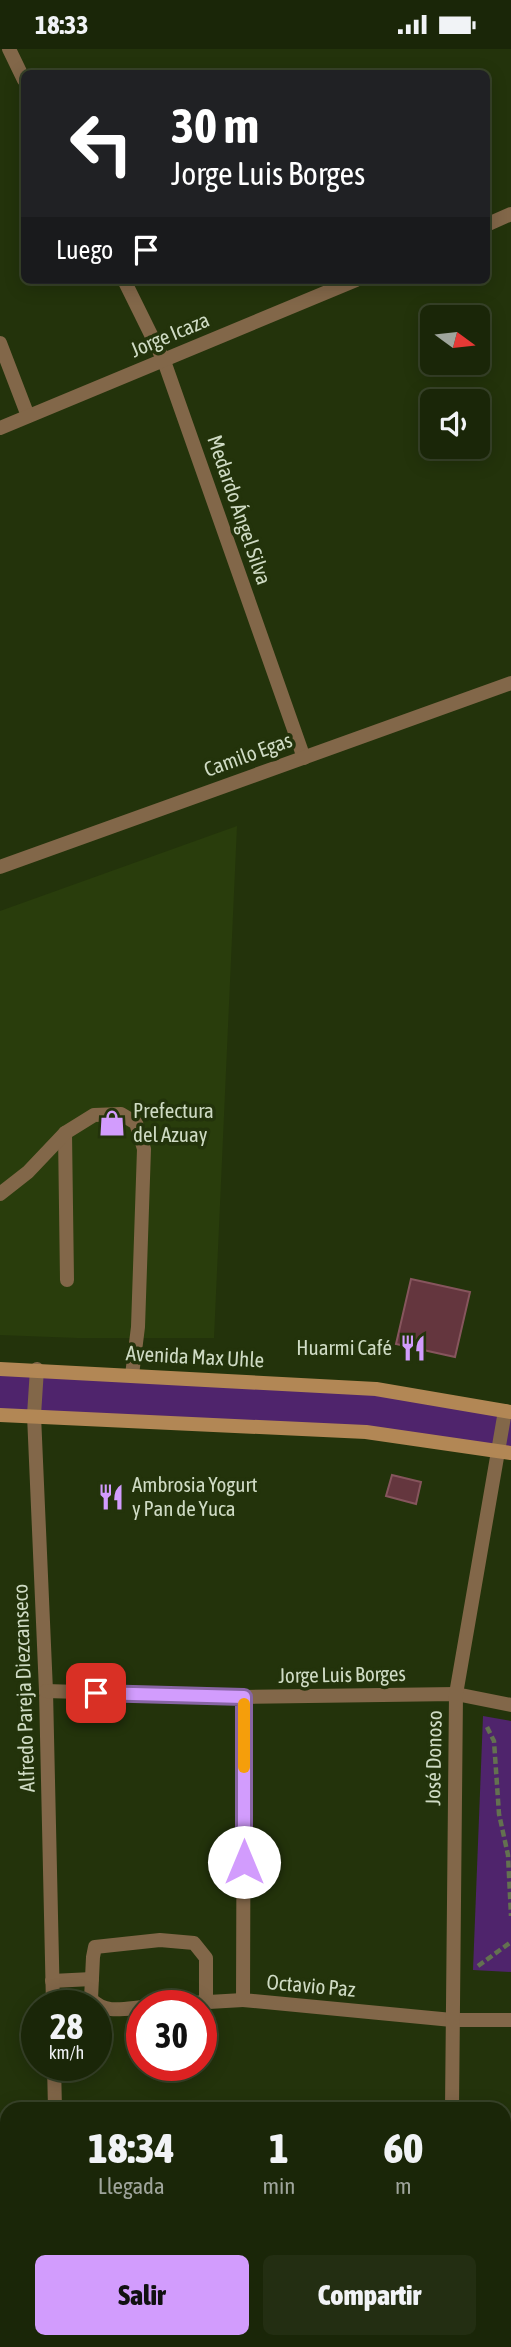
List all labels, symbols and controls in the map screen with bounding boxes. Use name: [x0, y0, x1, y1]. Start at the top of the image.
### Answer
text: 18:33: [35, 10, 89, 40]
text: 30 m: [171, 97, 259, 153]
icon: left: [56, 98, 147, 189]
text: Jorge Luis Borges: [171, 155, 365, 192]
icon: arrive: [127, 231, 165, 269]
text: Luego: [56, 235, 113, 265]
north arrow: [420, 305, 490, 375]
map controls: [420, 305, 490, 459]
street label: Jorge Icaza: [127, 307, 213, 361]
button: sound: [420, 389, 490, 459]
street label: Medardo Ángel Silva: [203, 432, 277, 588]
street label: Camilo Egas: [200, 727, 295, 781]
place label: Prefectura del Azuay: [133, 1098, 214, 1146]
shop icon: Prefectura del Azuay: [97, 1108, 127, 1138]
restaurant icon: Huarmi Café: [398, 1333, 428, 1363]
place label: Huarmi Café: [296, 1335, 392, 1359]
street label: Avenida Max Uhle: [125, 1340, 265, 1372]
place label: Ambrosia Yogurt y Pan de Yuca: [132, 1472, 257, 1520]
restaurant icon: Ambrosia Yogurt y Pan de Yuca: [96, 1482, 126, 1512]
street label: Alfredo Pareja Diezcanseco: [7, 1583, 39, 1793]
street label: Jorge Luis Borges: [278, 1661, 406, 1687]
pin: [66, 1663, 126, 1723]
icon: arrive: [77, 1674, 115, 1712]
street label: José Donoso: [420, 1710, 446, 1806]
position arrow: [207, 1825, 281, 1899]
street label: Octavio Paz: [266, 1969, 357, 2001]
speed limit sign: 30: [126, 1990, 217, 2081]
text: 28: [50, 2006, 83, 2046]
text: km/h: [49, 2042, 84, 2063]
text: 18:34: [88, 2124, 174, 2172]
text: 1: [269, 2124, 289, 2172]
text: 60: [384, 2124, 423, 2172]
text: Llegada: [98, 2173, 165, 2199]
text: min: [262, 2173, 295, 2199]
text: m: [395, 2173, 412, 2199]
button: Salir: [35, 2255, 249, 2335]
button: Compartir: [263, 2255, 476, 2335]

